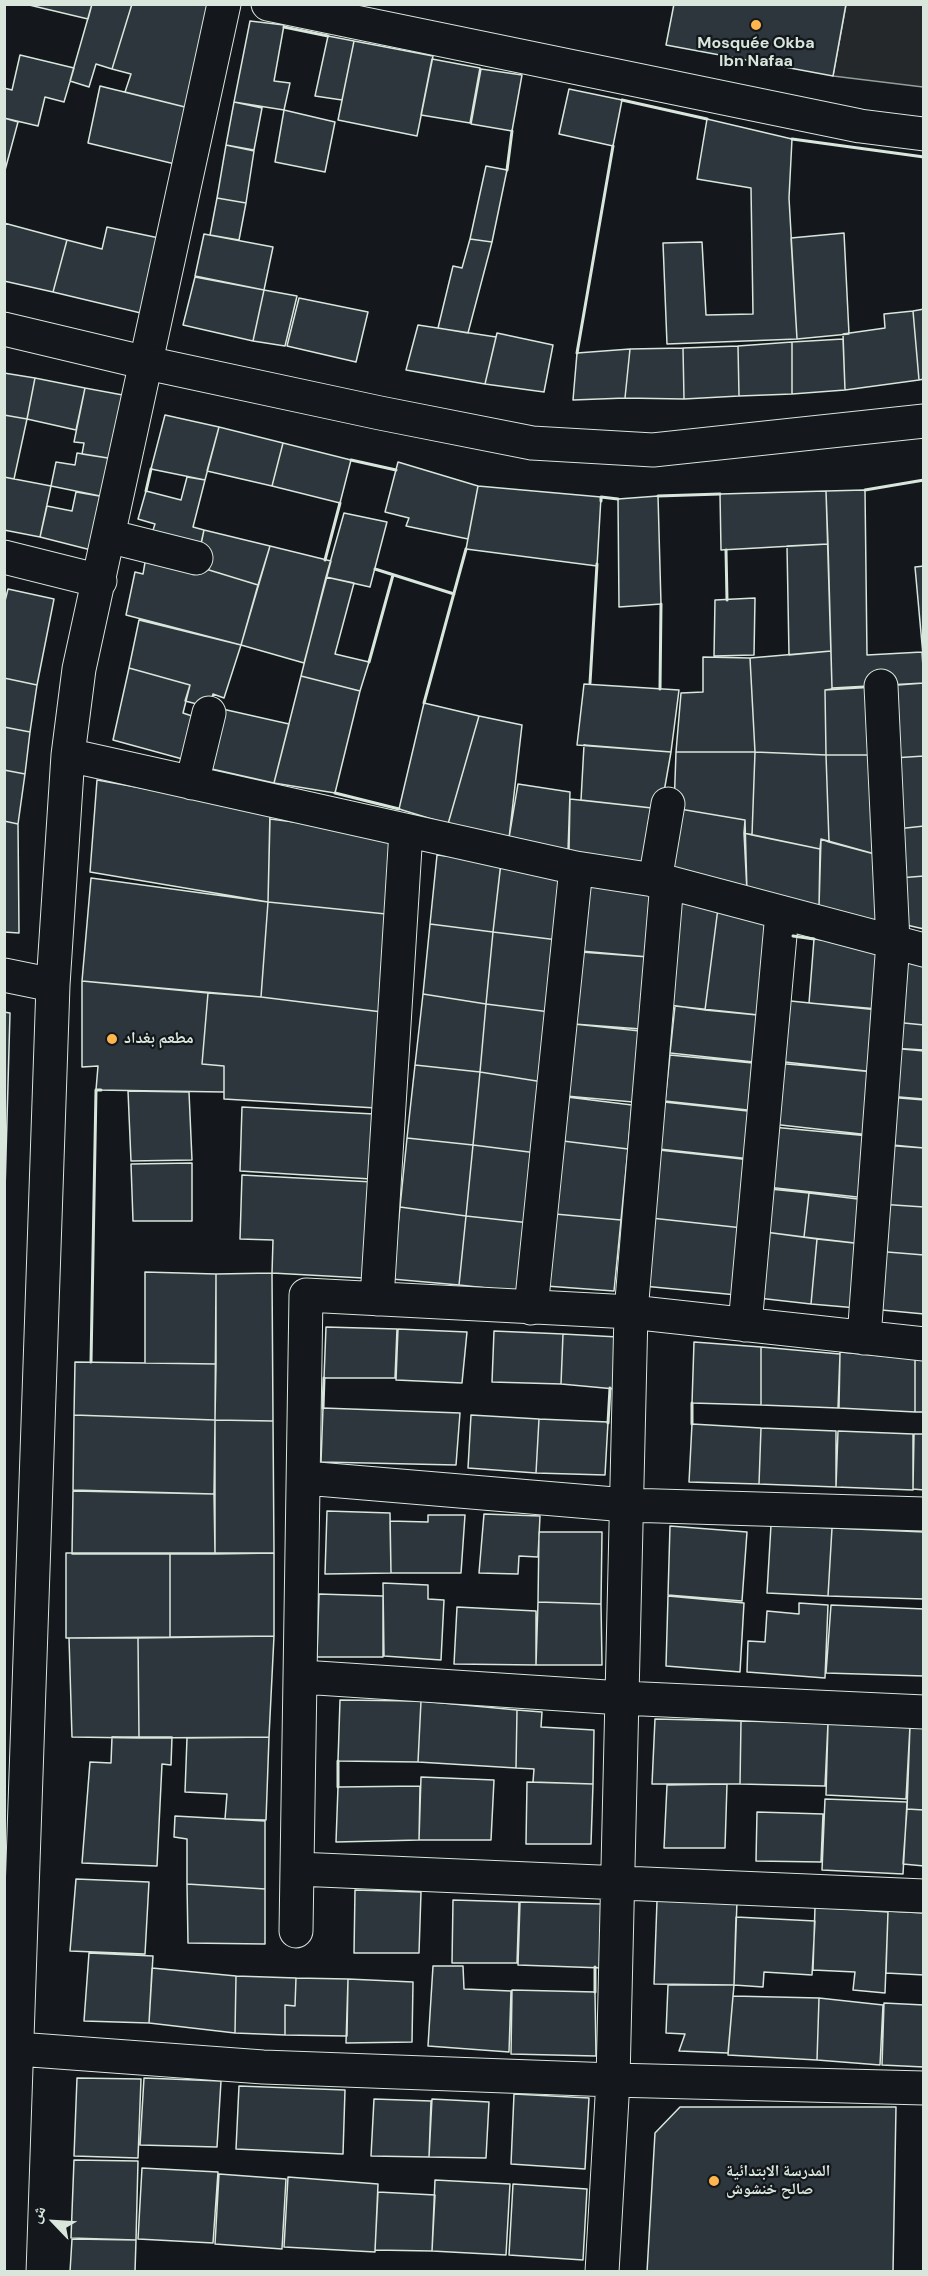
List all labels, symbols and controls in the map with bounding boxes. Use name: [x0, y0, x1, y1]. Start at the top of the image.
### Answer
marker: Mosquée Okba Ibn Nafaa: [749, 18, 763, 32]
place label: Mosquée Okba Ibn Nafaa: [697, 34, 815, 72]
place label: مطعم بغداد: [124, 1029, 194, 1049]
marker: مطعم بغداد: [105, 1032, 119, 1046]
place label: المدرسة الابتدائية صالح خنشوش: [726, 2162, 830, 2200]
marker: المدرسة الابتدائية صالح خنشوش: [707, 2174, 721, 2188]
north arrow: [24, 2192, 84, 2252]
text: ش: [24, 2202, 50, 2226]

